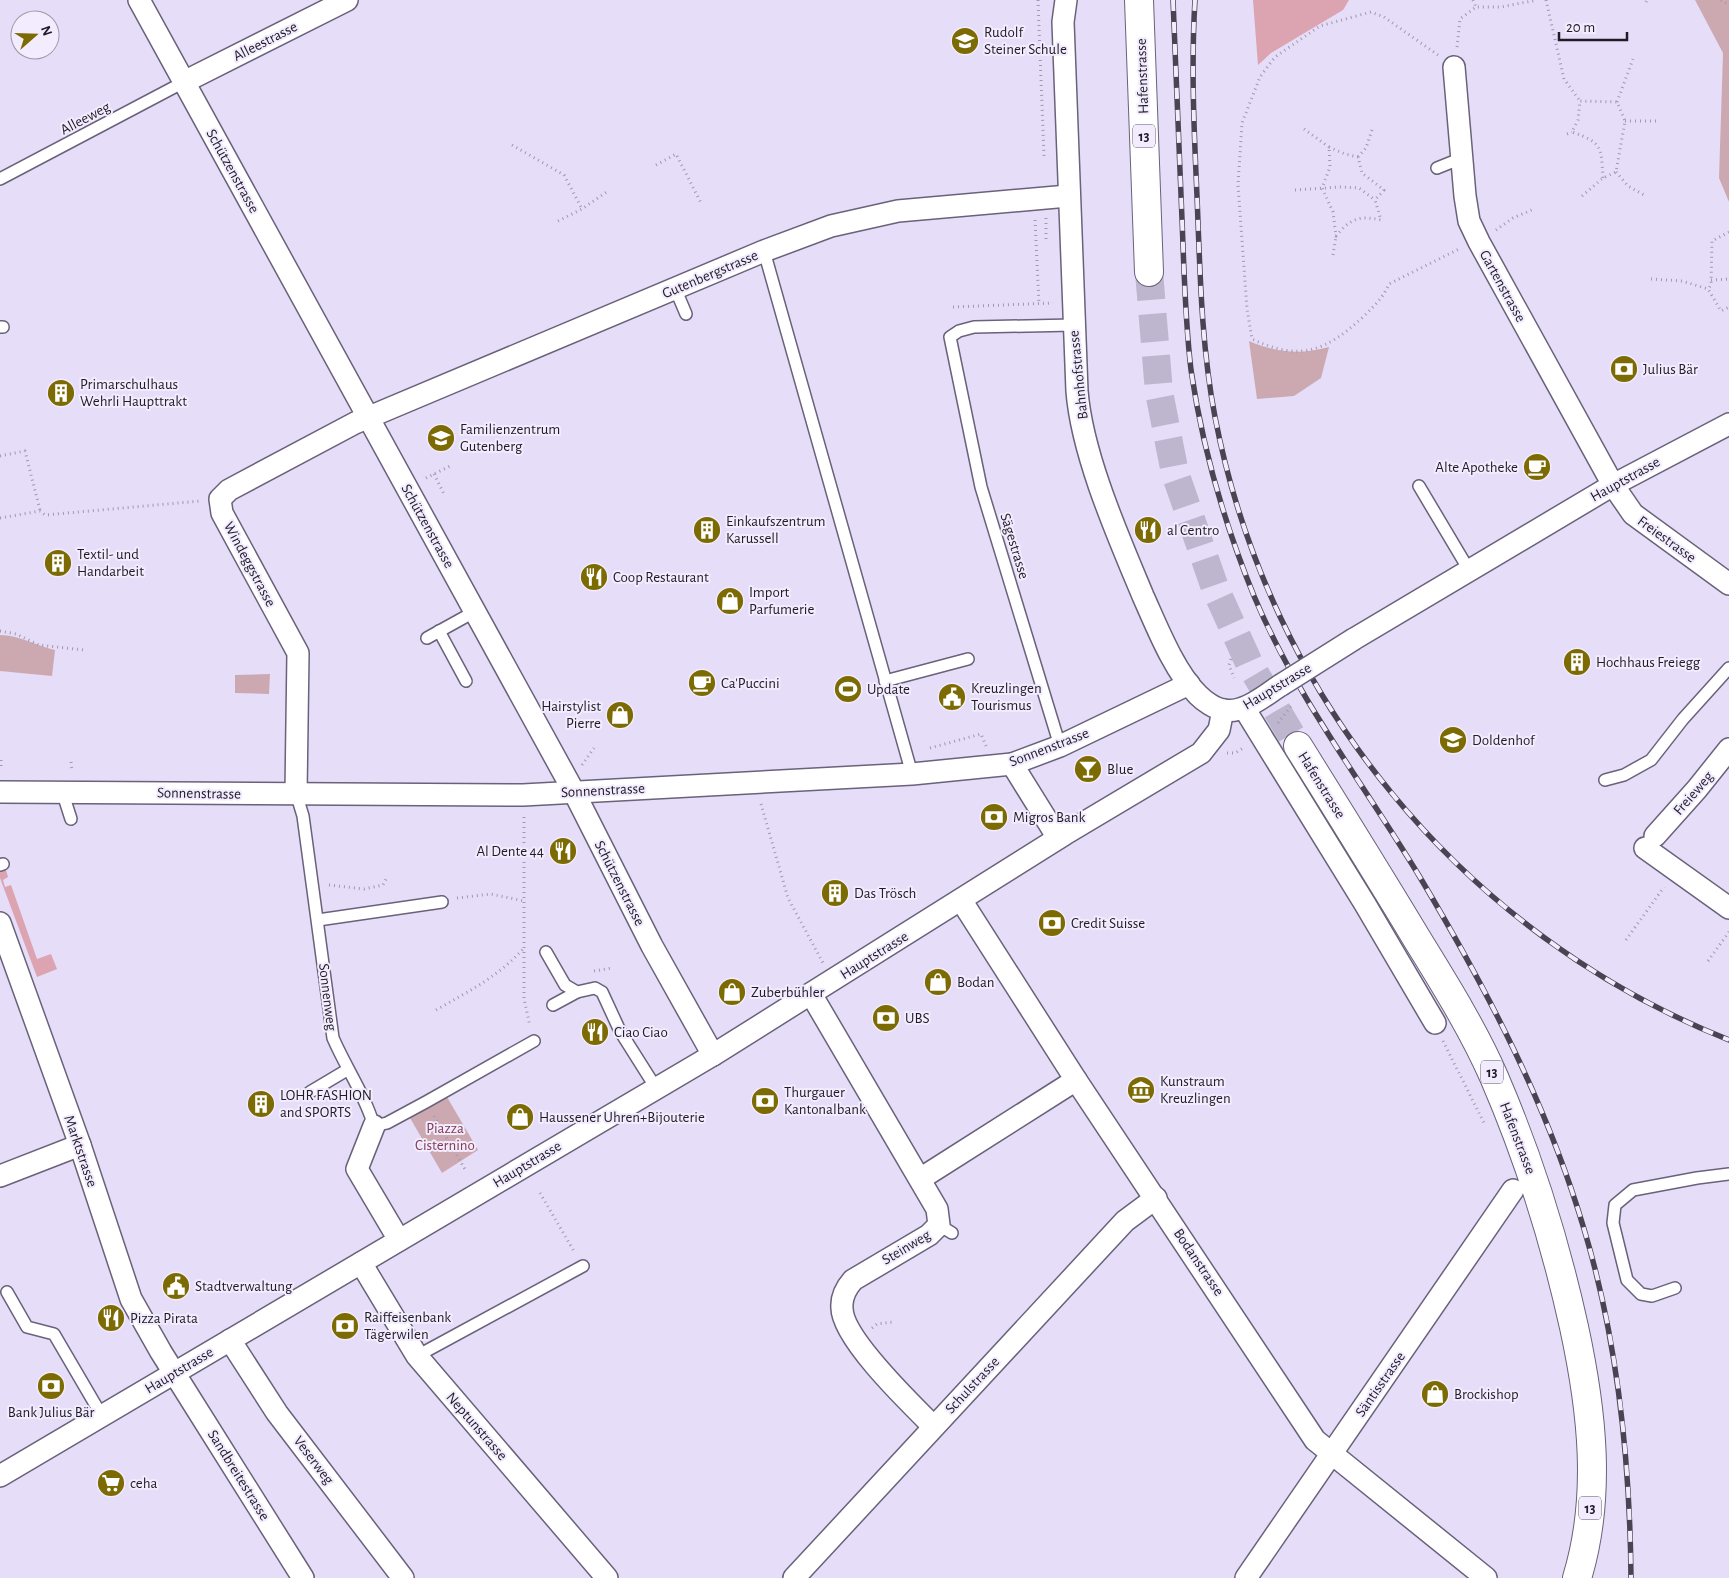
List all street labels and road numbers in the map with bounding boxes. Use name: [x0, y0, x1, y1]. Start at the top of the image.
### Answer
street label: Alleestrasse: [231, 19, 300, 64]
street label: Hafenstrasse: [1134, 38, 1151, 114]
street label: Alleeweg: [58, 99, 113, 138]
road number: 13: [1133, 124, 1155, 148]
street label: Schützenstrasse: [203, 127, 262, 216]
street label: Gutenbergstrasse: [660, 248, 760, 301]
street label: Gartenstrasse: [1477, 248, 1528, 325]
street label: Bahnhofstrasse: [1066, 329, 1091, 420]
street label: Hauptstrasse: [1588, 454, 1663, 505]
street label: Schützenstrasse: [398, 482, 457, 571]
street label: Sägestrasse: [997, 511, 1032, 581]
street label: Freiestrasse: [1635, 513, 1699, 566]
street label: Windeggstrasse: [221, 519, 278, 609]
street label: Hauptstrasse: [1240, 660, 1314, 713]
street label: Sonnenstrasse: [1007, 725, 1091, 770]
street label: Hafenstrasse: [1295, 749, 1348, 821]
street label: Freieweg: [1671, 768, 1717, 818]
street label: Sonnenstrasse: [561, 781, 645, 800]
street label: Sonnenstrasse: [157, 785, 241, 802]
street label: Schützenstrasse: [592, 838, 647, 928]
street label: Hauptstrasse: [838, 929, 911, 982]
street label: Sonnenweg: [316, 963, 339, 1032]
road number: 13: [1481, 1060, 1503, 1084]
street label: Hafenstrasse: [1497, 1100, 1538, 1176]
street label: Marktstrasse: [61, 1113, 100, 1189]
street label: Hauptstrasse: [490, 1138, 564, 1191]
street label: Bodanstrasse: [1171, 1226, 1227, 1299]
street label: Steinweg: [879, 1227, 934, 1268]
street label: Hauptstrasse: [142, 1344, 216, 1397]
street label: Säntisstrasse: [1353, 1349, 1408, 1419]
street label: Schulstrasse: [942, 1354, 1002, 1417]
street label: Neptunstrasse: [443, 1390, 510, 1463]
street label: Sandbreitestrasse: [205, 1427, 272, 1523]
street label: Veserweg: [291, 1433, 337, 1488]
road number: 13: [1579, 1496, 1601, 1520]

